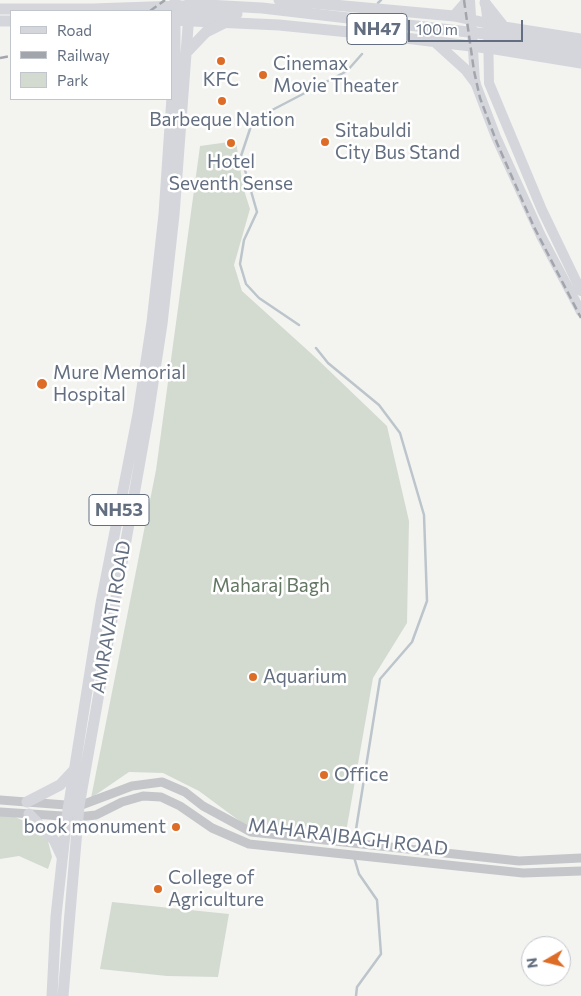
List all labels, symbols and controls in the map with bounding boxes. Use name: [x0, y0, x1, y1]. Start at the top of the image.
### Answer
legend: [10, 10, 172, 100]
scale bar: [411, 10, 526, 42]
road number: NH47: [347, 13, 407, 44]
text: 100 m: [416, 20, 458, 38]
text: Road: [57, 21, 92, 39]
text: Railway: [57, 46, 110, 64]
place label: Cinemax Movie Theater: [273, 53, 399, 97]
marker: KFC: [215, 55, 227, 67]
place label: KFC: [203, 69, 239, 91]
marker: Cinemax Movie Theater: [257, 69, 269, 81]
text: Park: [57, 71, 88, 89]
marker: Barbeque Nation: [216, 95, 228, 107]
place label: Barbeque Nation: [149, 109, 295, 131]
place label: Sitabuldi City Bus Stand: [335, 120, 460, 164]
marker: Sitabuldi City Bus Stand: [319, 136, 331, 148]
marker: Hotel Seventh Sense: [225, 137, 237, 149]
place label: Hotel Seventh Sense: [169, 151, 293, 195]
place label: Mure Memorial Hospital: [53, 362, 186, 406]
marker: Mure Memorial Hospital: [35, 377, 49, 391]
road number: NH53: [89, 494, 149, 526]
street label: AMRAVATI ROAD: [86, 539, 136, 695]
park label: Maharaj Bagh: [212, 575, 330, 597]
place label: Aquarium: [263, 666, 347, 688]
marker: Aquarium: [247, 671, 259, 683]
place label: Office: [334, 764, 388, 786]
marker: Office: [318, 769, 330, 781]
street label: MAHARAJBAGH ROAD: [247, 813, 449, 861]
place label: book monument: [23, 816, 166, 838]
marker: book monument: [170, 821, 182, 833]
place label: College of Agriculture: [168, 867, 264, 911]
marker: College of Agriculture: [152, 883, 164, 895]
north arrow: [521, 936, 571, 986]
text: N: [522, 957, 541, 969]

